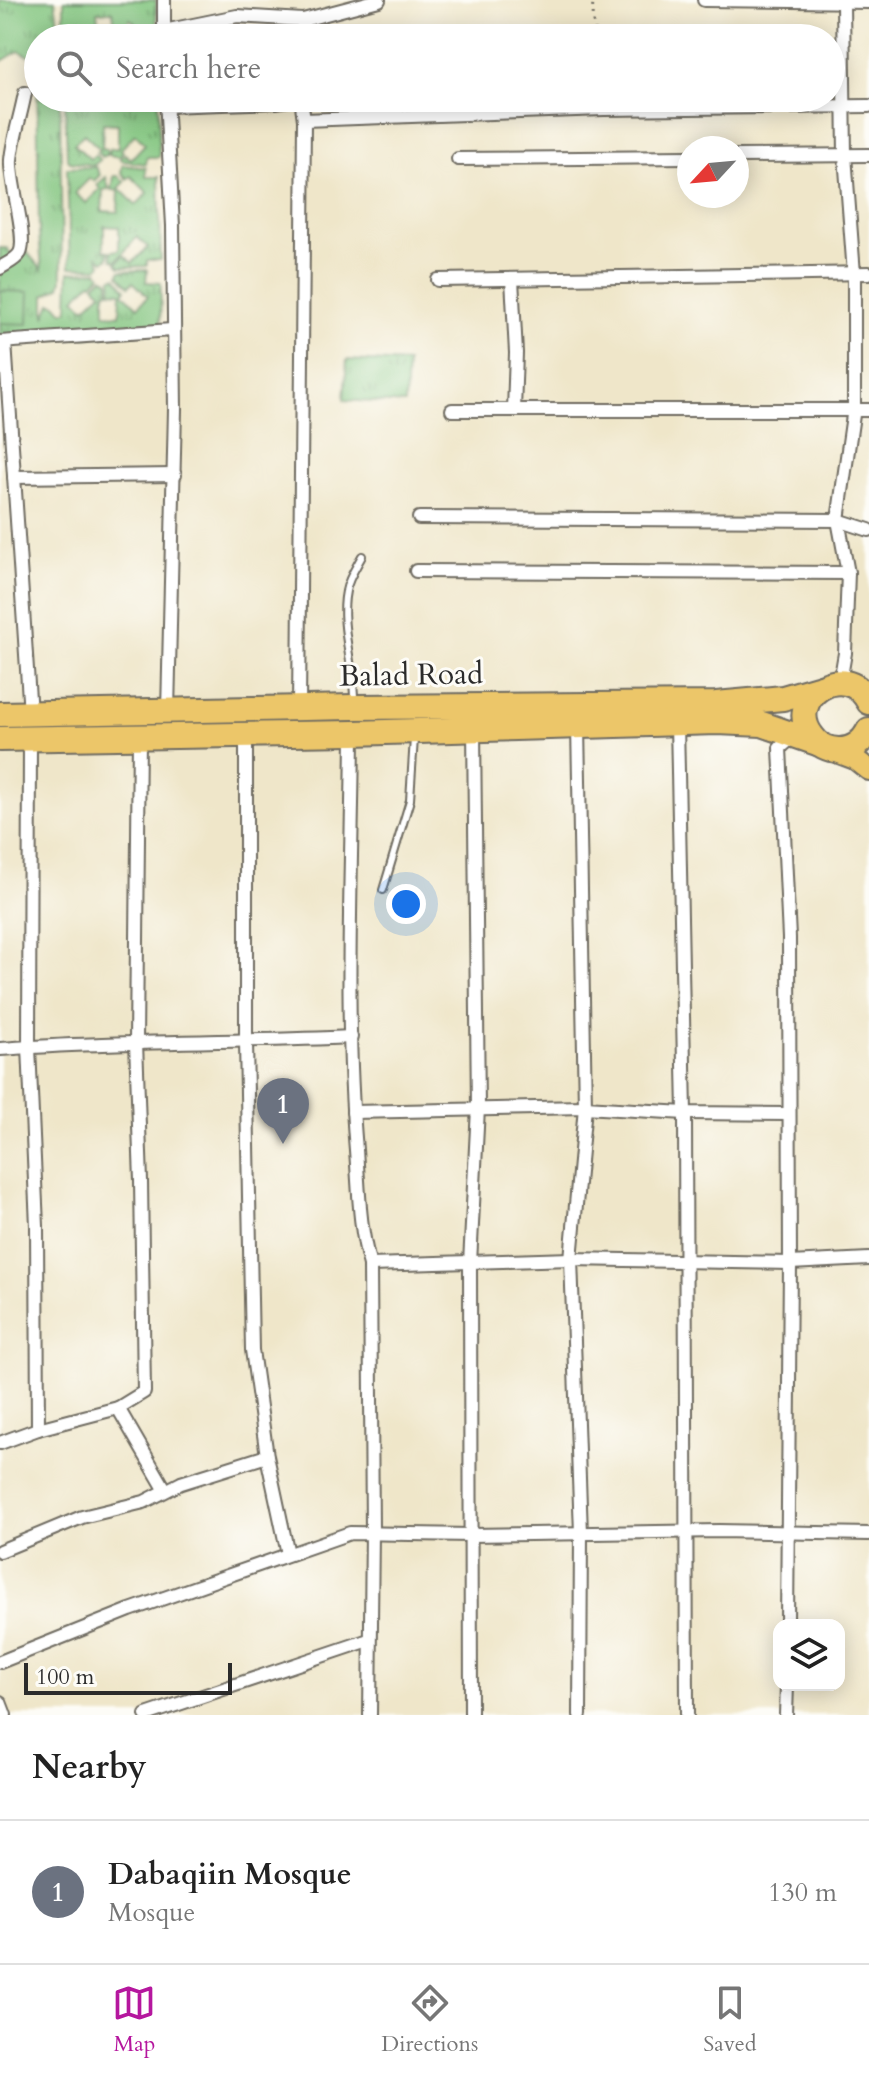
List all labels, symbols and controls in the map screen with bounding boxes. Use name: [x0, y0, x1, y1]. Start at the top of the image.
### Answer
search box: [24, 24, 845, 112]
icon: search: [52, 46, 96, 90]
text: Search here: [116, 48, 261, 89]
north arrow: [677, 136, 749, 208]
street label: Balad Road: [339, 653, 483, 697]
your location: [386, 884, 426, 924]
pin: 1: [257, 1078, 309, 1144]
map controls: [773, 1619, 845, 1691]
button: layers: [773, 1619, 845, 1691]
scale bar: [24, 1659, 232, 1695]
text: 100 m: [36, 1662, 94, 1692]
text: Nearby: [32, 1744, 147, 1790]
text: Dabaqiin Mosque: [108, 1854, 352, 1895]
text: 1: [51, 1875, 65, 1910]
text: 130 m: [768, 1875, 837, 1910]
text: Mosque: [108, 1895, 195, 1930]
tab: Map: [112, 1981, 156, 2059]
tab: Directions: [381, 1981, 478, 2059]
tab: Saved: [703, 1981, 757, 2059]

